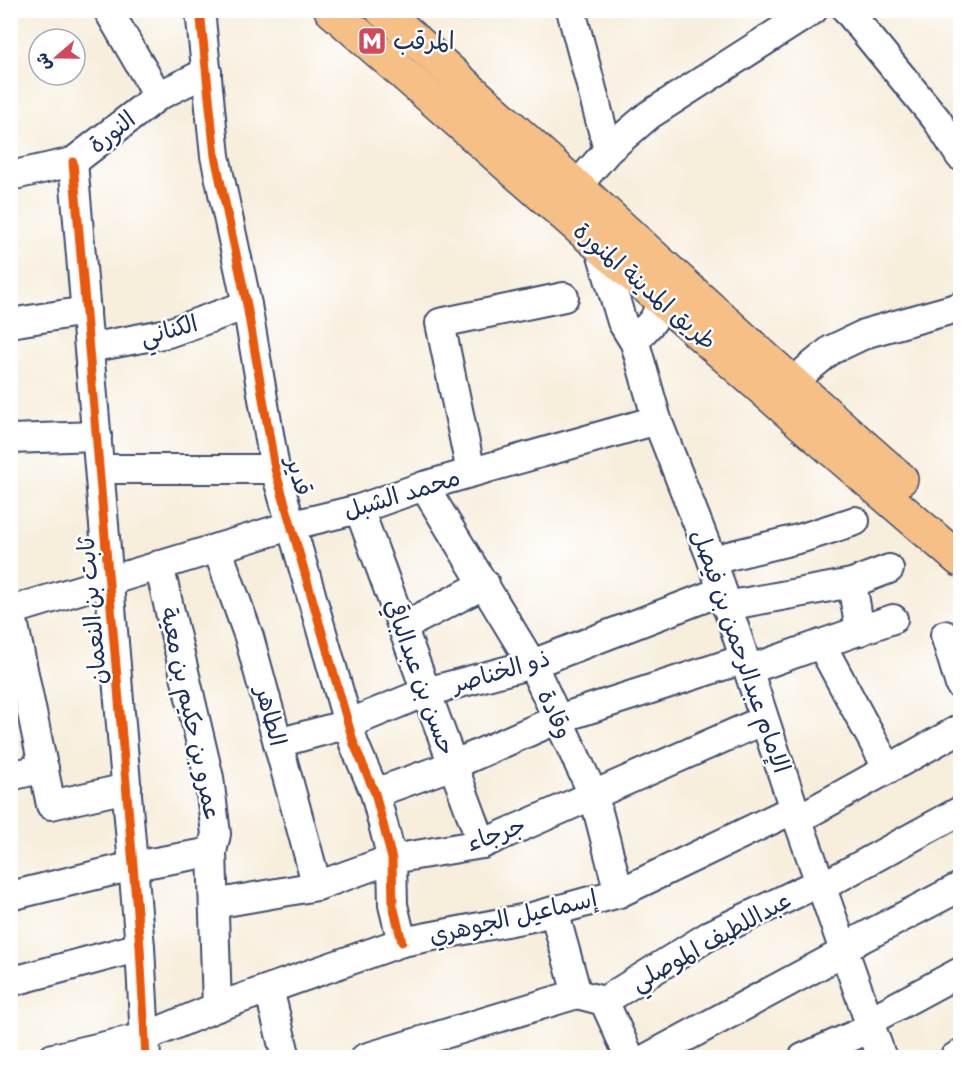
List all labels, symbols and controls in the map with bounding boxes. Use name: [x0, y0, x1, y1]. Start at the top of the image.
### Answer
metro station icon: المرقب: [356, 25, 388, 57]
place label: المرقب: [393, 26, 455, 61]
north arrow: [27, 27, 87, 87]
text: ش: [30, 49, 59, 74]
street label: النورة: [82, 104, 145, 164]
street label: طريق المدينة المنورة: [564, 216, 723, 360]
street label: الكناني: [137, 308, 203, 358]
street label: قدير: [274, 451, 319, 500]
street label: محمد الشبل: [340, 462, 465, 531]
street label: الإمام عبدالرحمن بن فيصل: [680, 525, 797, 779]
street label: ثابت بن النعمان: [71, 535, 118, 686]
street label: حسن بن عبدالباقي: [373, 594, 463, 761]
street label: عمرو بن حكيم بن معية: [149, 605, 228, 824]
street label: ذو الخناصر: [447, 643, 555, 705]
street label: الطاهر: [243, 681, 293, 751]
street label: وقادة: [526, 684, 579, 746]
street label: جرجاء: [462, 810, 531, 863]
street label: إسماعيل الجوهري: [426, 883, 601, 956]
street label: عبداللطيف الموصلي: [626, 885, 799, 1003]

